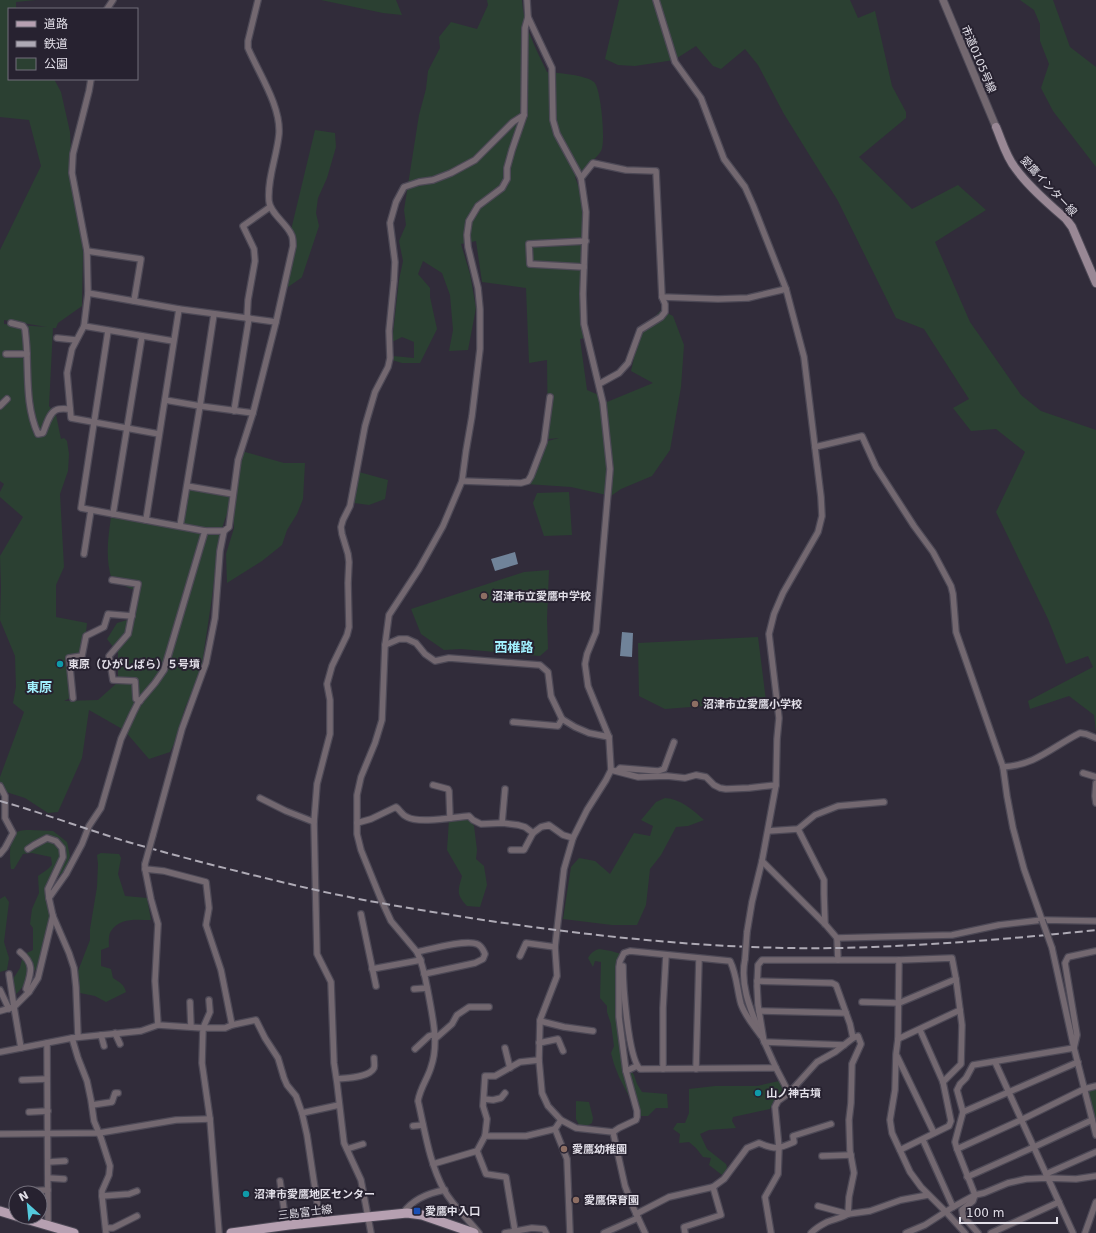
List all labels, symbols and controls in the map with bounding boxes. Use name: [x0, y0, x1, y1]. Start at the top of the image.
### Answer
legend: [8, 8, 138, 80]
text: 道路: [44, 17, 68, 31]
street label: 市道0105号線: [958, 24, 999, 95]
text: 鉄道: [44, 37, 68, 51]
text: 公園: [44, 57, 68, 71]
street label: 愛鷹インター線: [1018, 154, 1080, 219]
place label: 沼津市立愛鷹中学校: [492, 590, 591, 603]
marker: 沼津市立愛鷹中学校: [479, 591, 489, 601]
district label: 西椎路: [494, 640, 534, 655]
place label: 東原（ひがしばら）５号墳: [68, 658, 200, 671]
marker: 東原（ひがしばら）５号墳: [55, 659, 65, 669]
district label: 東原: [26, 680, 52, 695]
place label: 沼津市立愛鷹小学校: [703, 698, 802, 711]
marker: 沼津市立愛鷹小学校: [690, 699, 700, 709]
place label: 山ノ神古墳: [766, 1087, 821, 1100]
marker: 山ノ神古墳: [753, 1088, 763, 1098]
place label: 愛鷹幼稚園: [572, 1143, 627, 1156]
marker: 愛鷹幼稚園: [559, 1144, 569, 1154]
north arrow: [8, 1185, 48, 1225]
place label: 沼津市愛鷹地区センター: [254, 1188, 375, 1201]
text: N: [17, 1189, 31, 1204]
marker: 沼津市愛鷹地区センター: [241, 1189, 251, 1199]
place label: 愛鷹保育園: [584, 1194, 639, 1207]
marker: 愛鷹保育園: [571, 1195, 581, 1205]
scale bar: [960, 1199, 1057, 1225]
street label: 三島富士線: [277, 1203, 333, 1222]
place label: 愛鷹中入口: [425, 1205, 480, 1218]
marker: 愛鷹中入口: [412, 1206, 422, 1216]
text: 100 m: [966, 1206, 1004, 1220]

